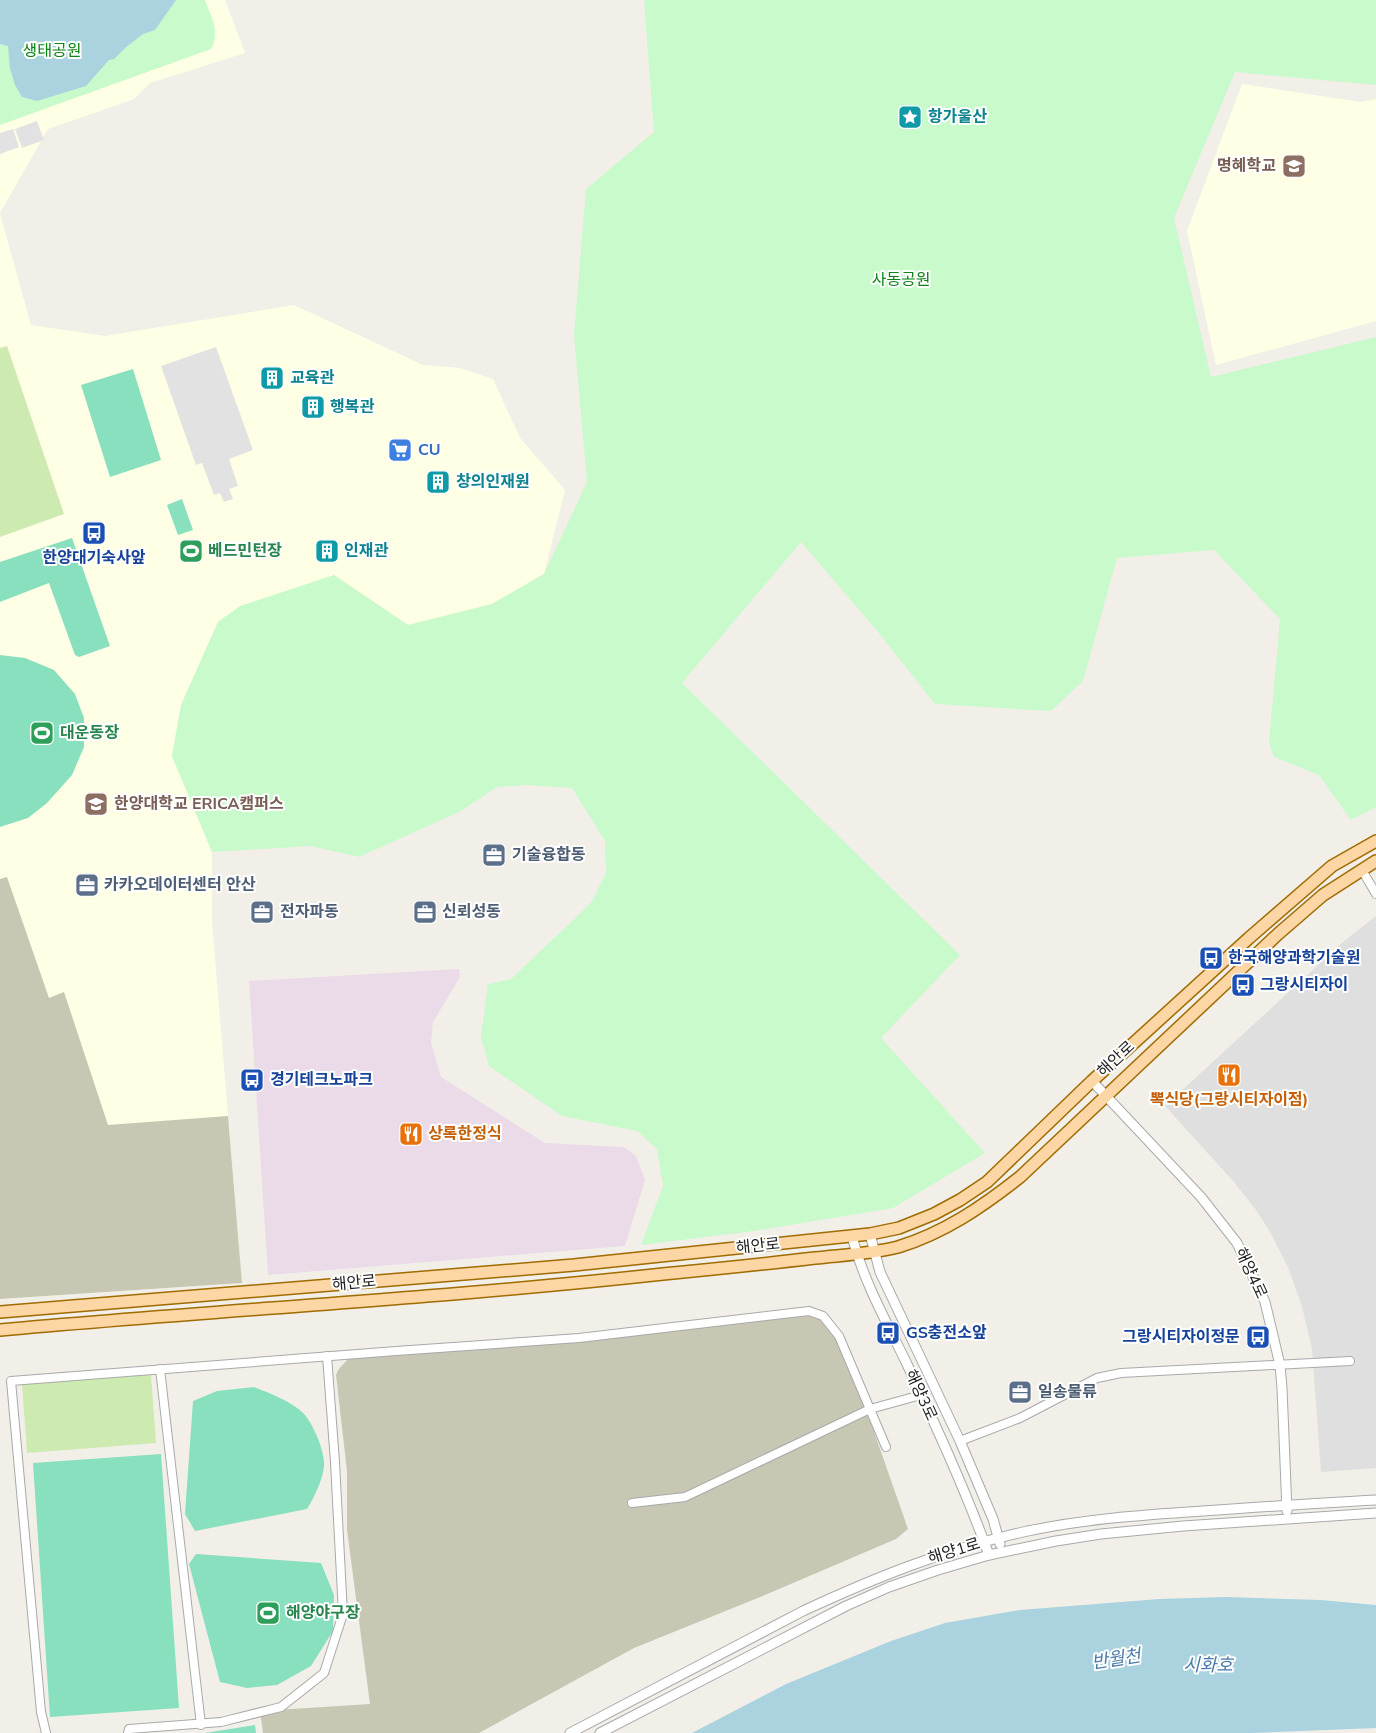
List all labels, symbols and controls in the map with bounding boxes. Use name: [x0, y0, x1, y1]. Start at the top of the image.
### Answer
park label: 생태공원: [23, 40, 81, 62]
place icon: 항가울산: [897, 104, 923, 130]
place label: 항가울산: [928, 106, 987, 128]
school or university icon: 명혜학교: [1281, 153, 1307, 179]
place label: 명혜학교: [1217, 155, 1276, 177]
park label: 사동공원: [872, 269, 930, 291]
building icon: 교육관: [259, 365, 285, 391]
place label: 교육관: [290, 367, 334, 389]
building icon: 행복관: [300, 394, 326, 420]
place label: 행복관: [330, 396, 374, 418]
supermarket icon: CU: [387, 437, 413, 463]
place label: CU: [418, 439, 441, 461]
building icon: 창의인재원: [425, 469, 451, 495]
place label: 창의인재원: [456, 471, 530, 493]
bus stop icon: 한양대기숙사앞: [81, 520, 107, 546]
sports icon: 베드민턴장: [178, 538, 204, 564]
building icon: 인재관: [314, 538, 340, 564]
place label: 베드민턴장: [208, 540, 282, 562]
place label: 인재관: [344, 540, 388, 562]
place label: 한양대기숙사앞: [42, 547, 146, 569]
sports icon: 대운동장: [29, 720, 55, 746]
place label: 대운동장: [60, 722, 119, 744]
school or university icon: 한양대학교 ERICA캠퍼스: [83, 791, 109, 817]
place label: 한양대학교 ERICA캠퍼스: [114, 793, 284, 815]
office icon: 기술융합동: [481, 842, 507, 868]
place label: 기술융합동: [512, 844, 586, 866]
office icon: 카카오데이터센터 안산: [74, 872, 100, 898]
place label: 카카오데이터센터 안산: [104, 874, 256, 896]
office icon: 전자파동: [249, 899, 275, 925]
office icon: 신뢰성동: [412, 899, 438, 925]
place label: 전자파동: [280, 901, 339, 923]
place label: 신뢰성동: [442, 901, 501, 923]
bus stop icon: 한국해양과학기술원: [1198, 945, 1224, 971]
place label: 한국해양과학기술원: [1228, 947, 1360, 969]
bus stop icon: 그랑시티자이: [1230, 972, 1256, 998]
place label: 그랑시티자이: [1260, 974, 1348, 996]
street label: 해안로: [1092, 1036, 1140, 1082]
restaurant icon: 뽁식당(그랑시티자이점): [1216, 1062, 1242, 1088]
bus stop icon: 경기테크노파크: [239, 1067, 265, 1093]
place label: 경기테크노파크: [270, 1069, 373, 1091]
place label: 뽁식당(그랑시티자이점): [1150, 1089, 1308, 1111]
restaurant icon: 상록한정식: [398, 1121, 424, 1147]
place label: 상록한정식: [428, 1123, 502, 1145]
street label: 해안로: [735, 1233, 781, 1259]
street label: 해양4로: [1230, 1244, 1272, 1302]
street label: 해안로: [331, 1270, 377, 1296]
bus stop icon: GS충전소앞: [875, 1320, 901, 1346]
place label: GS충전소앞: [906, 1322, 987, 1344]
bus stop icon: 그랑시티자이정문: [1245, 1324, 1271, 1350]
place label: 그랑시티자이정문: [1122, 1326, 1240, 1348]
street label: 해양3로: [900, 1366, 942, 1424]
office icon: 일송물류: [1007, 1379, 1033, 1405]
place label: 일송물류: [1038, 1381, 1097, 1403]
street label: 해양1로: [925, 1533, 983, 1569]
sports icon: 해양야구장: [255, 1600, 281, 1626]
place label: 해양야구장: [286, 1602, 360, 1624]
water label: 반월천: [1090, 1643, 1145, 1675]
water label: 시화호: [1183, 1653, 1234, 1677]

